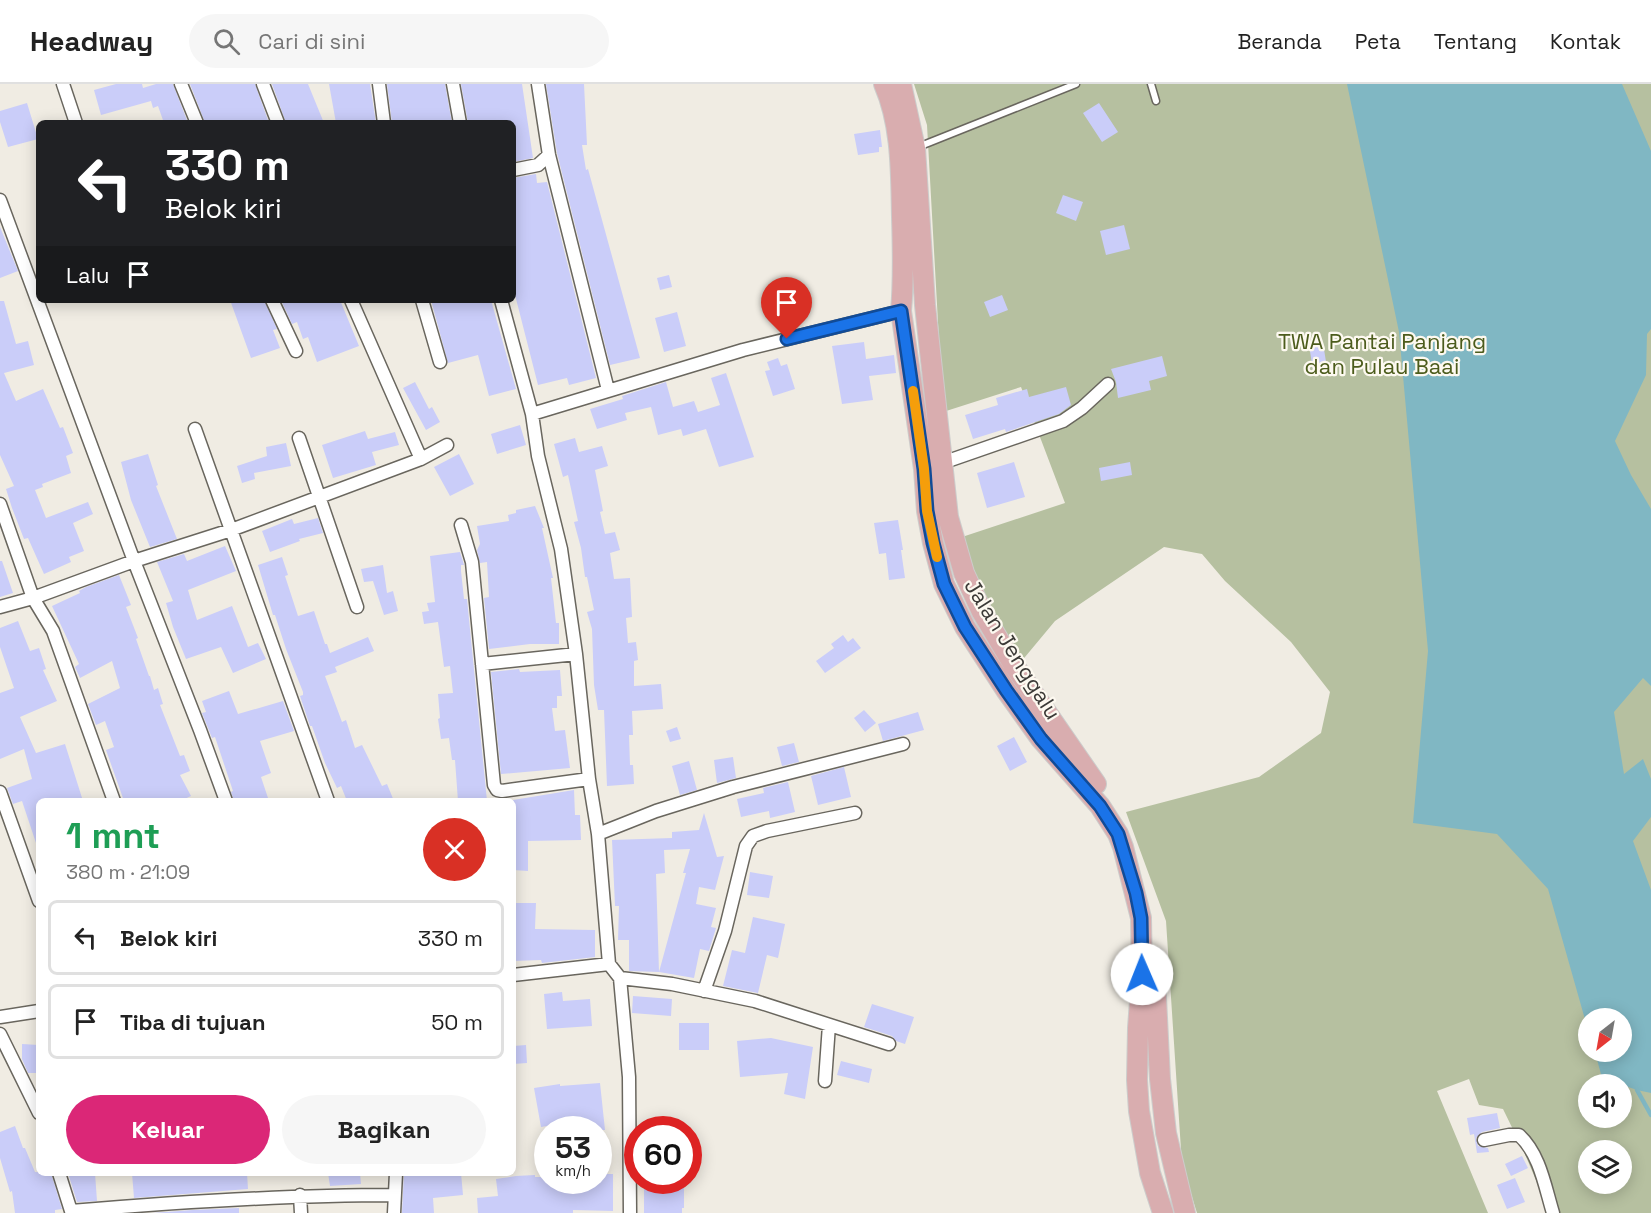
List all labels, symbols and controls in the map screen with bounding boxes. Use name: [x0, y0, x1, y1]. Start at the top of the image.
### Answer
search box: [189, 14, 609, 68]
text: Headway: [30, 23, 153, 59]
icon: search: [210, 25, 243, 58]
text: Cari di sini: [258, 27, 365, 55]
text: Beranda: [1237, 28, 1322, 55]
text: Peta: [1355, 28, 1401, 55]
text: Tentang: [1434, 28, 1517, 55]
text: Kontak: [1550, 28, 1621, 55]
text: 330 m: [165, 139, 290, 192]
icon: left: [66, 144, 144, 222]
text: Belok kiri: [165, 191, 282, 226]
icon: arrive: [122, 258, 155, 291]
text: Lalu: [66, 261, 110, 289]
pin: [761, 277, 812, 339]
icon: arrive: [770, 286, 803, 319]
park label: TWA Pantai Panjang dan Pulau Baai: [1278, 327, 1486, 380]
street label: Jalan Jenggalu: [958, 573, 1068, 725]
text: 1 mnt: [66, 813, 160, 859]
button: close: [423, 818, 486, 881]
text: 380 m · 21:09: [66, 859, 190, 885]
icon: left: [69, 921, 102, 954]
text: Belok kiri: [120, 924, 217, 952]
text: 330 m: [418, 924, 483, 952]
position arrow: [1110, 942, 1174, 1006]
icon: arrive: [69, 1005, 102, 1038]
text: Tiba di tujuan: [120, 1008, 266, 1036]
text: 50 m: [431, 1008, 483, 1036]
north arrow: [1578, 1008, 1632, 1062]
map controls: [1578, 1008, 1632, 1194]
button: sound: [1578, 1074, 1632, 1128]
button: Keluar: [66, 1095, 270, 1164]
button: Bagikan: [282, 1095, 486, 1164]
speed limit sign: 60: [624, 1116, 702, 1194]
text: 53: [555, 1128, 591, 1167]
button: layers: [1578, 1140, 1632, 1194]
text: km/h: [555, 1161, 591, 1180]

